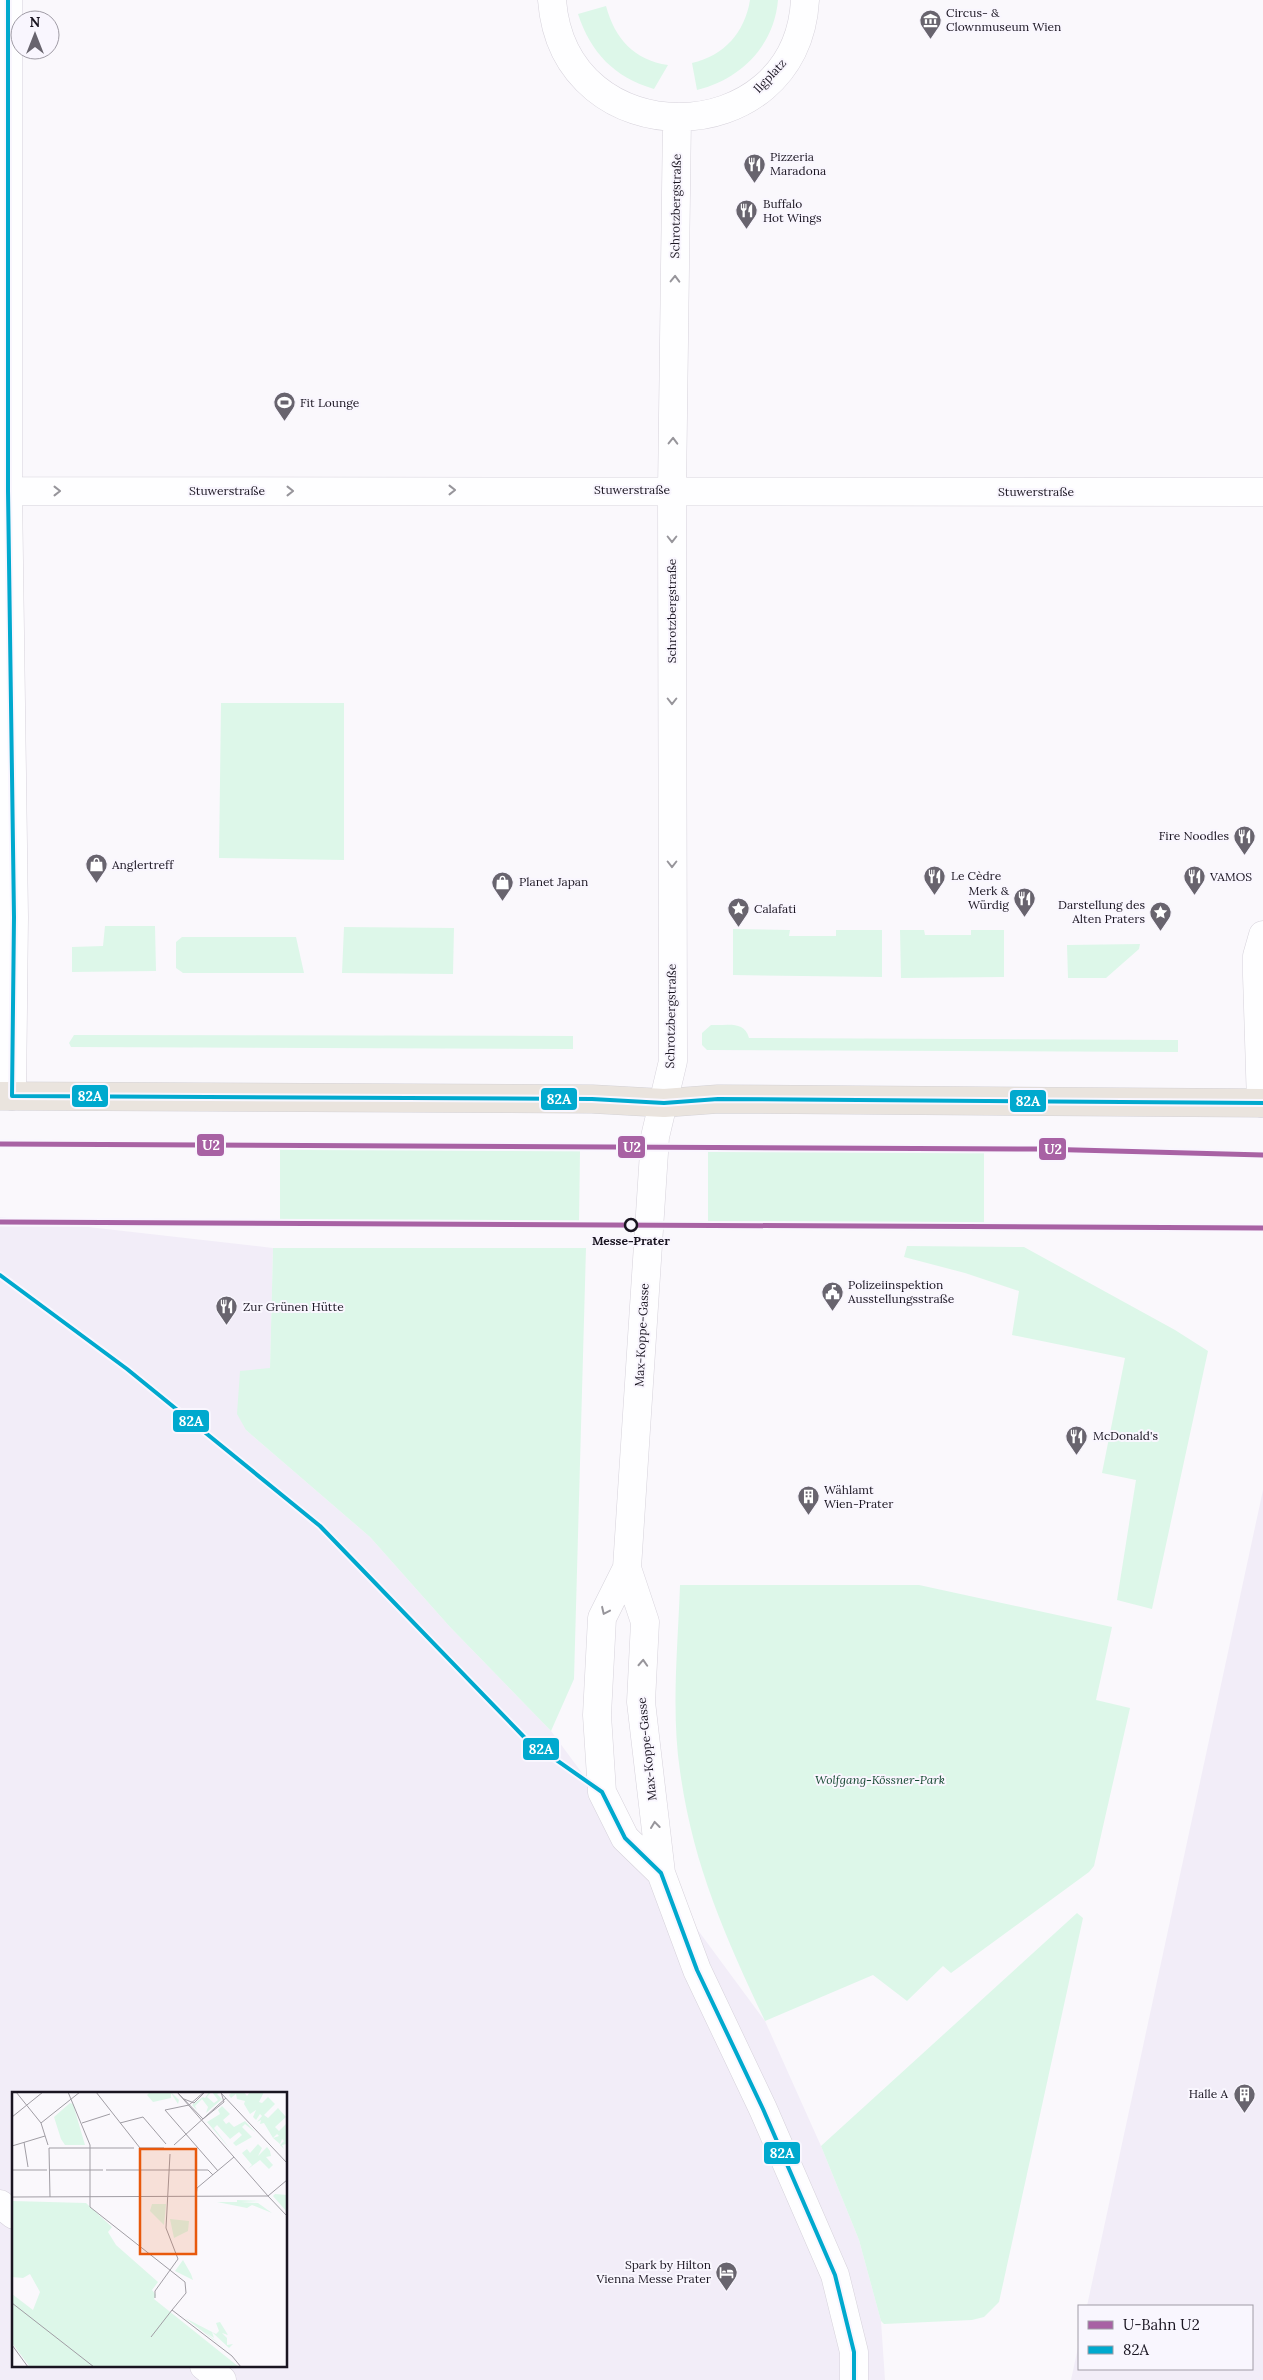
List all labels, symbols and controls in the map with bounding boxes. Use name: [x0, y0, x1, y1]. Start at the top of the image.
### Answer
place label: Circus- & Clownmuseum Wien: [946, 5, 1061, 34]
museum icon: Circus- & Clownmuseum Wien: [918, 8, 942, 39]
north arrow: [10, 10, 60, 60]
text: N: [30, 13, 41, 31]
street label: Ilgplatz: [750, 55, 789, 96]
place label: Pizzeria Maradona: [770, 149, 826, 178]
restaurant icon: Pizzeria Maradona: [742, 152, 766, 183]
street label: Schrotzbergstraße: [667, 153, 684, 258]
place label: Buffalo Hot Wings: [763, 196, 822, 225]
restaurant icon: Buffalo Hot Wings: [735, 199, 759, 230]
one-way arrow: [670, 275, 680, 282]
sports icon: Fit Lounge: [272, 391, 296, 422]
place label: Fit Lounge: [300, 395, 360, 410]
one-way arrow: [668, 437, 678, 445]
street label: Stuwerstraße: [594, 482, 670, 497]
street label: Stuwerstraße: [189, 483, 265, 498]
street label: Stuwerstraße: [998, 484, 1074, 499]
one-way arrow: [448, 485, 456, 495]
one-way arrow: [54, 486, 61, 496]
one-way arrow: [286, 486, 294, 496]
one-way arrow: [667, 536, 677, 543]
street label: Schrotzbergstraße: [664, 558, 679, 663]
one-way arrow: [667, 698, 677, 706]
restaurant icon: Fire Noodles: [1233, 824, 1257, 855]
place label: Fire Noodles: [1159, 828, 1229, 843]
shop icon: Anglertreff: [84, 853, 108, 884]
place label: Anglertreff: [111, 857, 174, 872]
one-way arrow: [667, 860, 677, 868]
restaurant icon: Le Cèdre: [923, 864, 947, 895]
restaurant icon: VAMOS: [1182, 865, 1206, 896]
place label: Le Cèdre: [951, 868, 1002, 883]
place label: VAMOS: [1209, 869, 1252, 884]
shop icon: Planet Japan: [491, 870, 515, 901]
place label: Planet Japan: [519, 874, 588, 889]
place label: Merk & Würdig: [968, 883, 1010, 912]
restaurant icon: Merk & Würdig: [1013, 886, 1037, 917]
place icon: Calafati: [726, 897, 750, 928]
place label: Darstellung des Alten Praters: [1058, 897, 1145, 926]
place icon: Darstellung des Alten Praters: [1149, 900, 1173, 931]
place label: Calafati: [754, 901, 796, 916]
street label: Schrotzbergstraße: [662, 963, 679, 1068]
line badge: 82A: [71, 1084, 109, 1108]
text: 82A: [78, 1087, 103, 1105]
line badge: 82A: [540, 1087, 578, 1111]
line badge: 82A: [1009, 1089, 1047, 1113]
text: 82A: [547, 1090, 572, 1108]
text: 82A: [1016, 1092, 1041, 1110]
line badge: U2: [196, 1133, 225, 1157]
line badge: U2: [617, 1135, 646, 1159]
text: U2: [202, 1136, 220, 1154]
line badge: U2: [1038, 1137, 1067, 1161]
text: U2: [623, 1138, 641, 1156]
text: U2: [1044, 1140, 1062, 1158]
marker: Messe-Prater: [624, 1218, 638, 1232]
place label: Messe-Prater: [592, 1233, 670, 1248]
place label: Polizeiinspektion Ausstellungsstraße: [847, 1277, 955, 1306]
public building icon: Polizeiinspektion Ausstellungsstraße: [820, 1280, 844, 1311]
street label: Max-Koppe-Gasse: [631, 1282, 652, 1387]
restaurant icon: Zur Grünen Hütte: [215, 1295, 239, 1326]
place label: Zur Grünen Hütte: [243, 1299, 344, 1314]
line badge: 82A: [172, 1409, 210, 1433]
text: 82A: [179, 1412, 204, 1430]
restaurant icon: McDonald's: [1065, 1424, 1089, 1455]
place label: McDonald's: [1093, 1428, 1158, 1443]
place label: Wählamt Wien-Prater: [824, 1482, 894, 1511]
building icon: Wählamt Wien-Prater: [796, 1485, 820, 1516]
one-way arrow: [602, 1606, 612, 1615]
one-way arrow: [637, 1659, 648, 1667]
street label: Max-Koppe-Gasse: [634, 1696, 659, 1801]
line badge: 82A: [522, 1737, 560, 1761]
text: 82A: [529, 1740, 554, 1758]
park label: Wolfgang-Kössner-Park: [815, 1772, 945, 1787]
one-way arrow: [650, 1820, 661, 1828]
building icon: Halle A: [1232, 2082, 1256, 2113]
place label: Halle A: [1189, 2086, 1228, 2101]
inset map: [12, 2092, 288, 2368]
line badge: 82A: [763, 2141, 801, 2165]
text: 82A: [770, 2144, 795, 2162]
place label: Spark by Hilton Vienna Messe Prater: [596, 2257, 712, 2286]
hotel icon: Spark by Hilton Vienna Messe Prater: [715, 2260, 739, 2291]
legend: [1078, 2305, 1253, 2370]
text: U-Bahn U2: [1123, 2315, 1200, 2334]
text: 82A: [1123, 2340, 1149, 2359]

